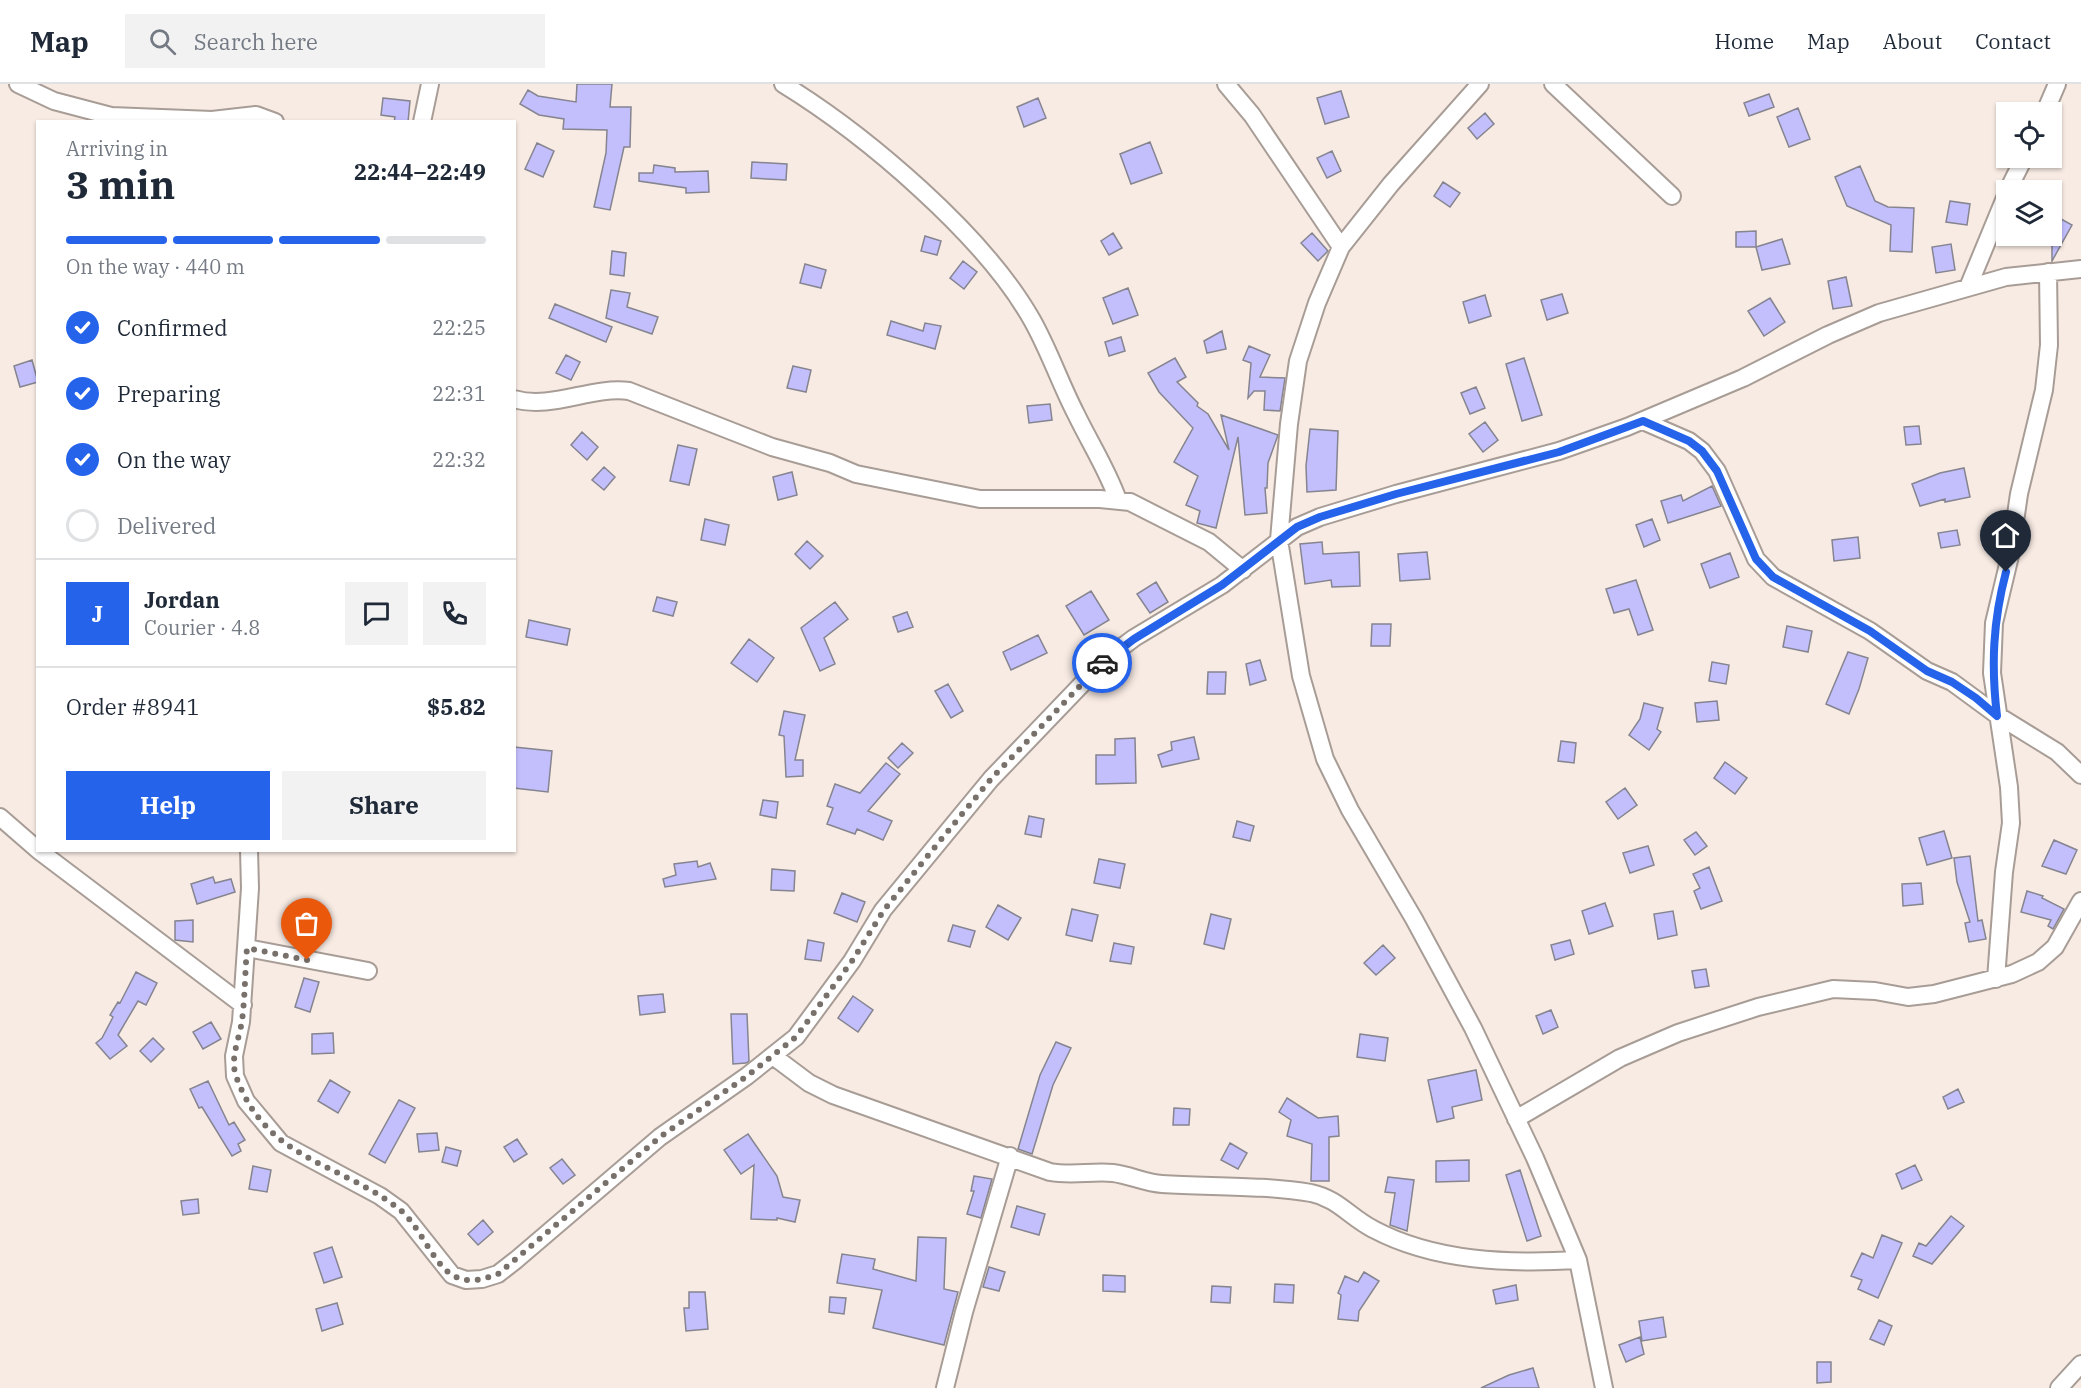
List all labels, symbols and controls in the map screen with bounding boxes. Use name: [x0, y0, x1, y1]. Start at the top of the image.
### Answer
search box: [125, 14, 545, 68]
text: Map: [30, 23, 89, 60]
icon: search: [146, 25, 179, 58]
text: Search here: [194, 27, 318, 56]
text: Home: [1714, 27, 1774, 55]
text: Map: [1807, 27, 1850, 55]
text: About: [1883, 27, 1942, 55]
text: Contact: [1975, 27, 2051, 55]
map controls: [1996, 102, 2062, 246]
button: locate: [1996, 102, 2062, 168]
text: Arriving in: [66, 135, 168, 162]
text: 22:44–22:49: [354, 157, 486, 186]
text: 3 min: [66, 159, 175, 210]
button: layers: [1996, 180, 2062, 246]
text: On the way · 440 m: [66, 253, 245, 280]
icon: check: [66, 311, 99, 344]
text: Confirmed: [117, 313, 228, 342]
text: 22:25: [432, 314, 486, 341]
icon: check: [66, 377, 99, 410]
text: Preparing: [117, 379, 221, 408]
text: 22:31: [432, 380, 486, 407]
icon: check: [66, 443, 99, 476]
text: On the way: [117, 445, 231, 474]
text: 22:32: [432, 446, 486, 473]
pin: [1980, 510, 2031, 572]
text: Delivered: [117, 511, 216, 540]
icon: home: [1989, 519, 2022, 552]
button: chat: [345, 582, 408, 645]
button: phone: [423, 582, 486, 645]
text: Jordan: [144, 585, 220, 614]
text: J: [92, 599, 103, 628]
text: Courier · 4.8: [144, 614, 260, 641]
courier: [1072, 633, 1132, 693]
icon: car: [1086, 647, 1119, 680]
text: Order #8941: [66, 692, 200, 721]
text: $5.82: [427, 692, 486, 721]
button: Help: [66, 771, 270, 840]
button: Share: [282, 771, 486, 840]
pin: [281, 898, 332, 960]
icon: bag: [290, 907, 323, 940]

